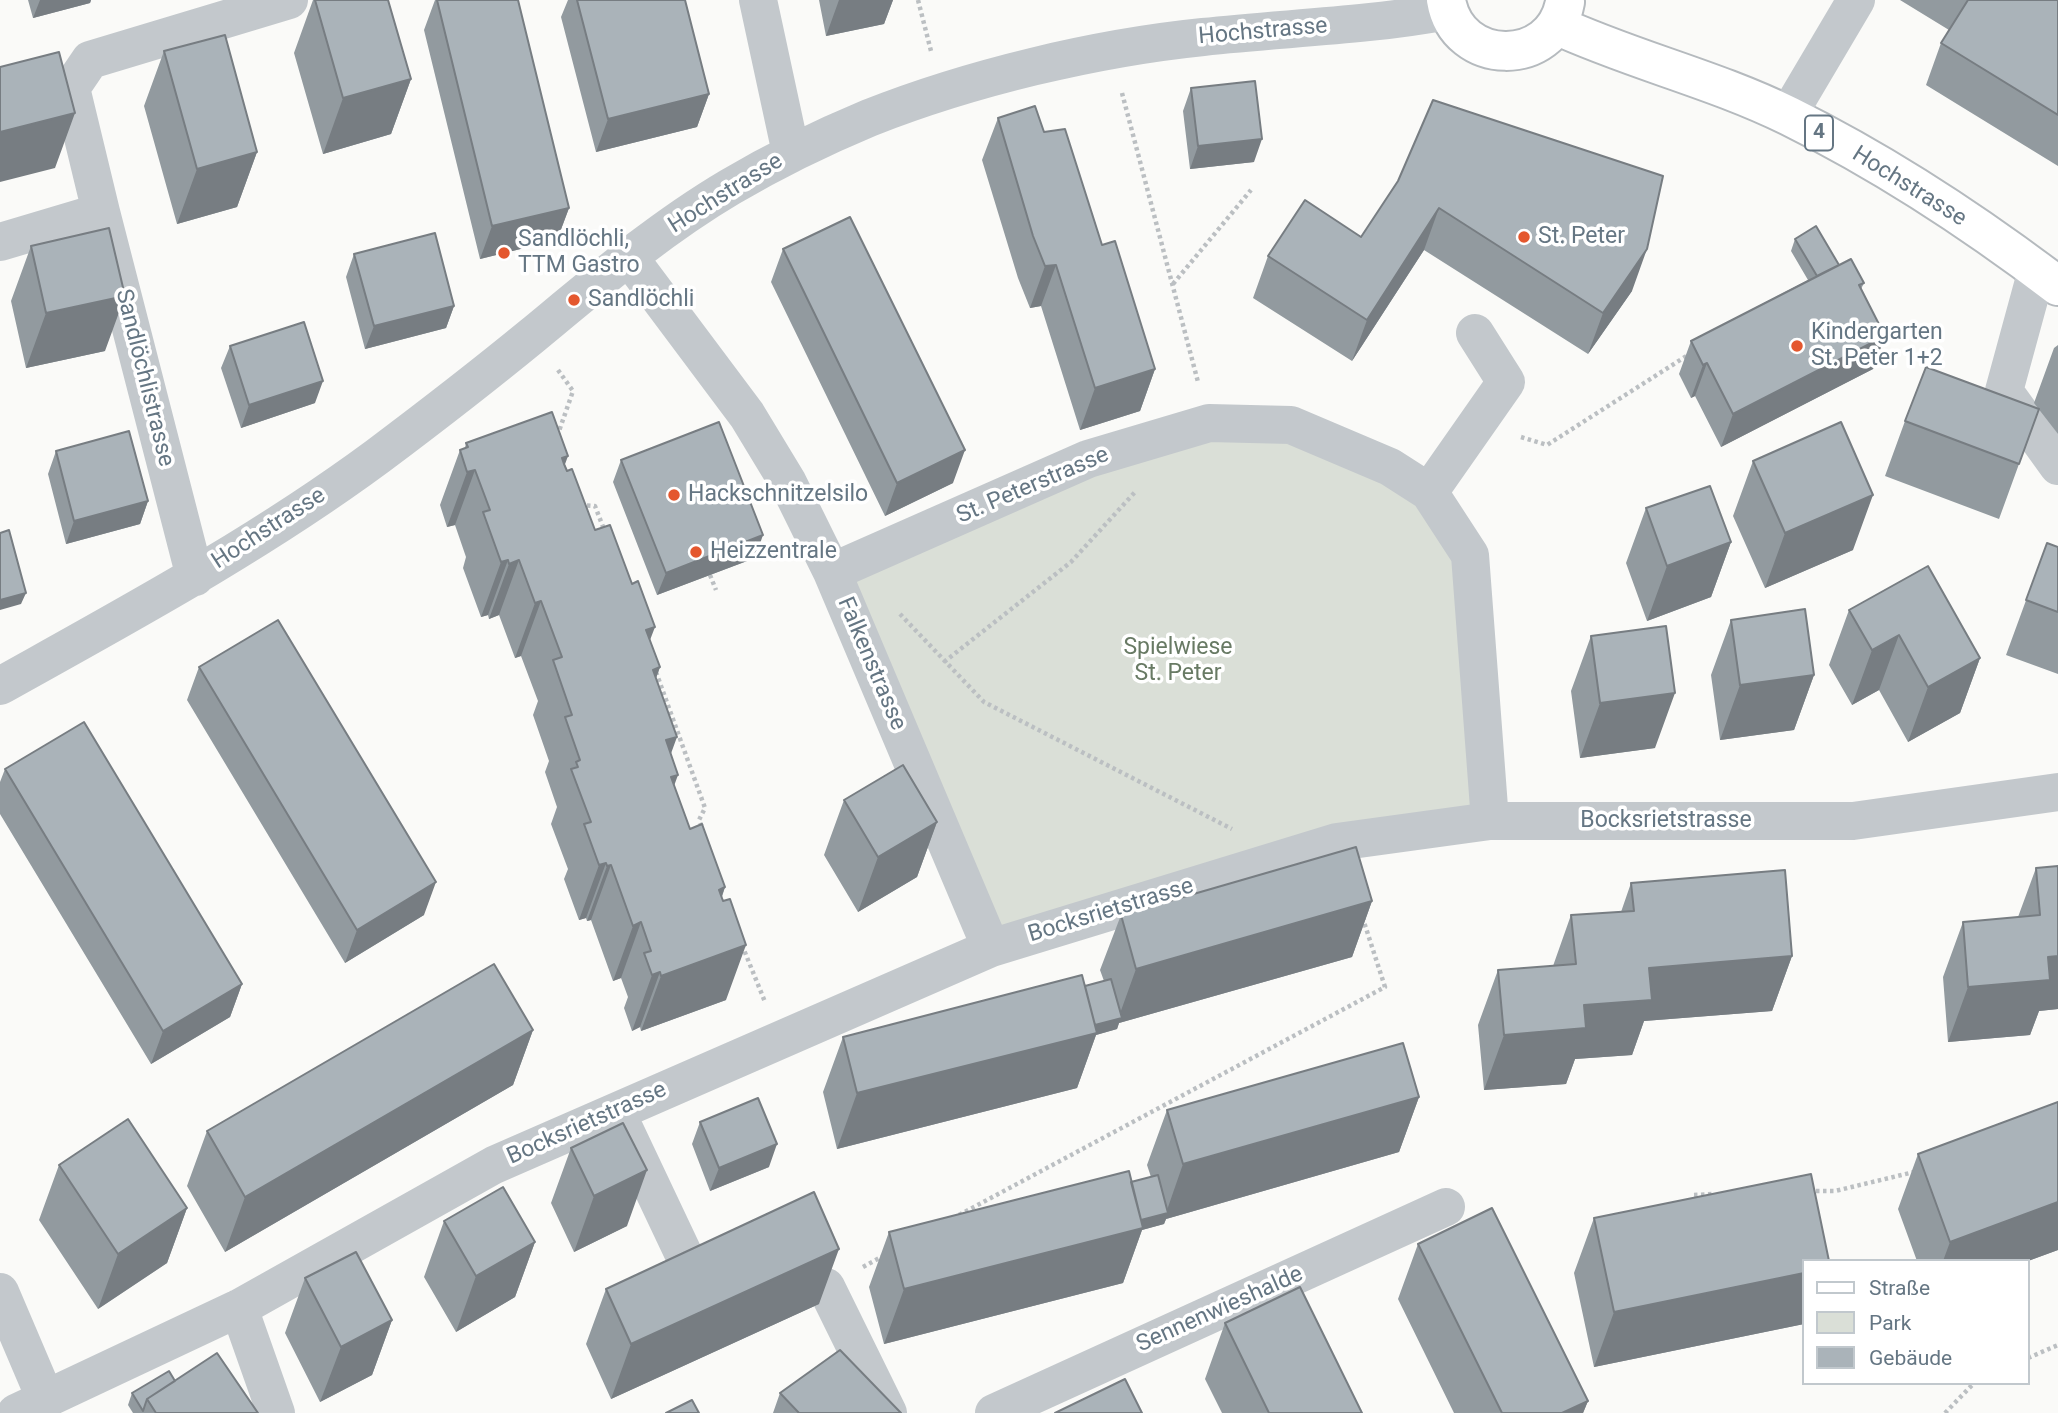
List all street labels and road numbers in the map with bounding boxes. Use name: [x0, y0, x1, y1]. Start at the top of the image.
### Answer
street label: Hochstrasse: [1197, 13, 1329, 51]
road number: 4: [1805, 116, 1833, 150]
street label: Hochstrasse: [1847, 141, 1971, 233]
street label: Hochstrasse: [664, 148, 788, 240]
street label: Sandlöchlistrasse: [109, 287, 179, 469]
street label: St. Peterstrasse: [953, 442, 1113, 530]
street label: Hochstrasse: [207, 482, 331, 576]
street label: Falkenstrasse: [831, 593, 911, 735]
street label: Bocksrietstrasse: [1580, 807, 1752, 835]
street label: Bocksrietstrasse: [1025, 873, 1197, 949]
street label: Bocksrietstrasse: [503, 1077, 671, 1171]
street label: Sennenwieshalde: [1133, 1261, 1307, 1359]

